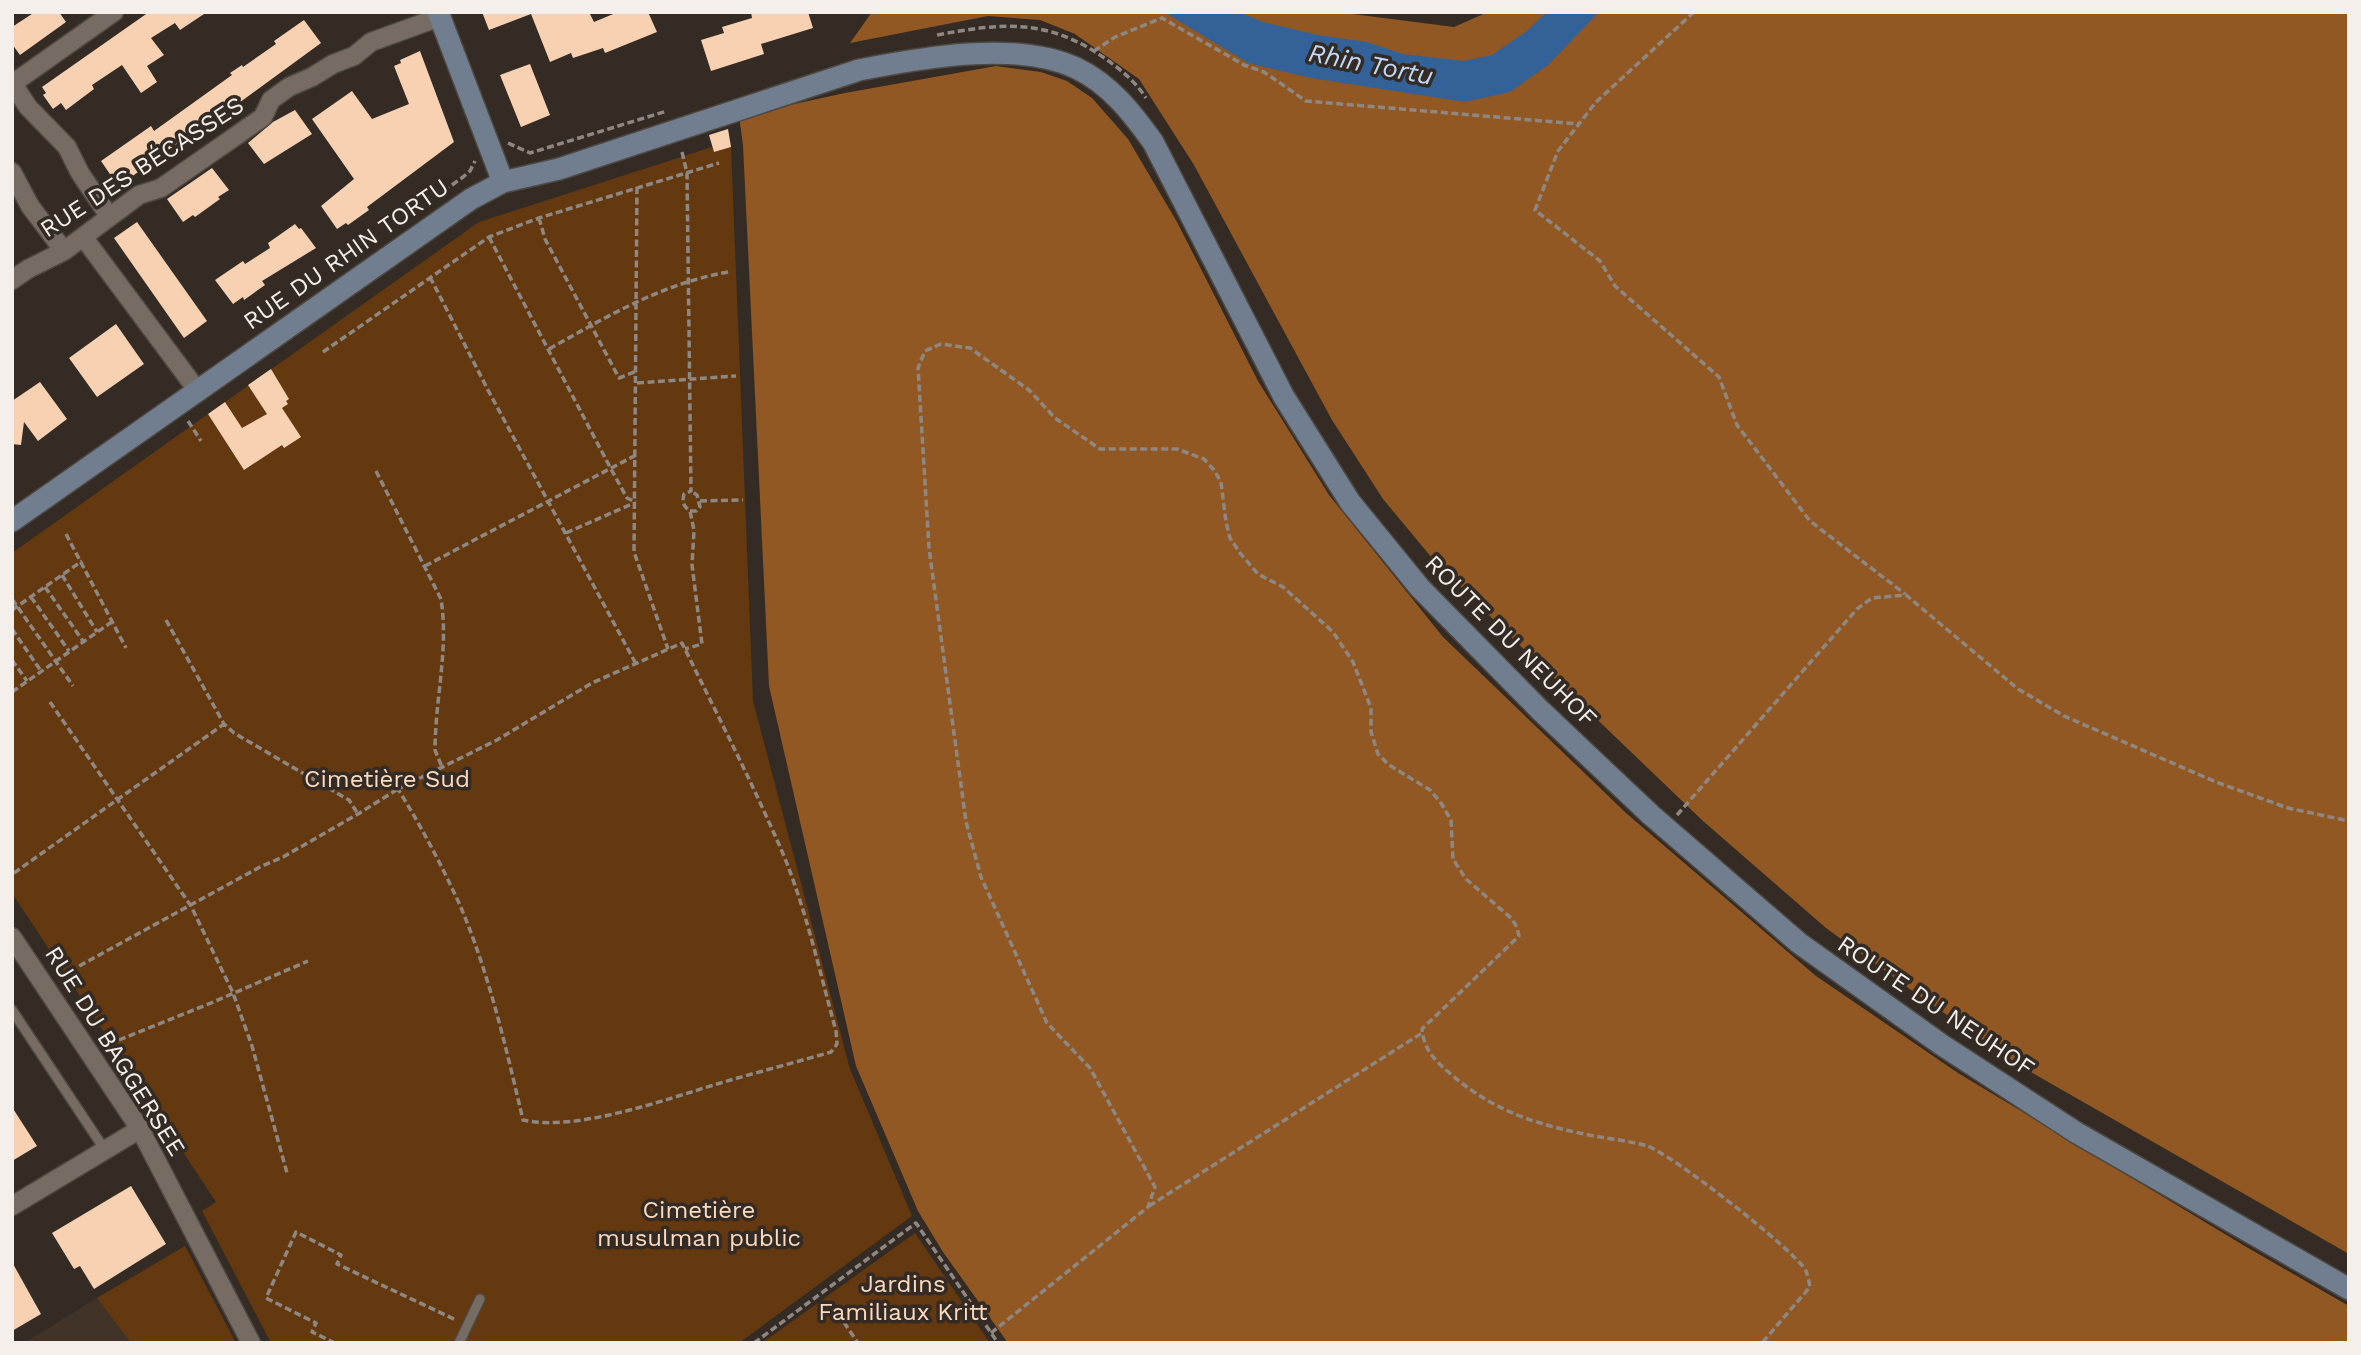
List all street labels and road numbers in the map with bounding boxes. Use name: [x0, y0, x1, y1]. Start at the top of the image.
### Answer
street label: RUE DES BÉCASSES: [35, 91, 249, 243]
street label: RUE DU RHIN TORTU: [238, 173, 454, 335]
street label: ROUTE DU NEUHOF: [1419, 549, 1603, 733]
street label: ROUTE DU NEUHOF: [1832, 930, 2040, 1082]
street label: RUE DU BAGGERSEE: [39, 941, 191, 1161]

